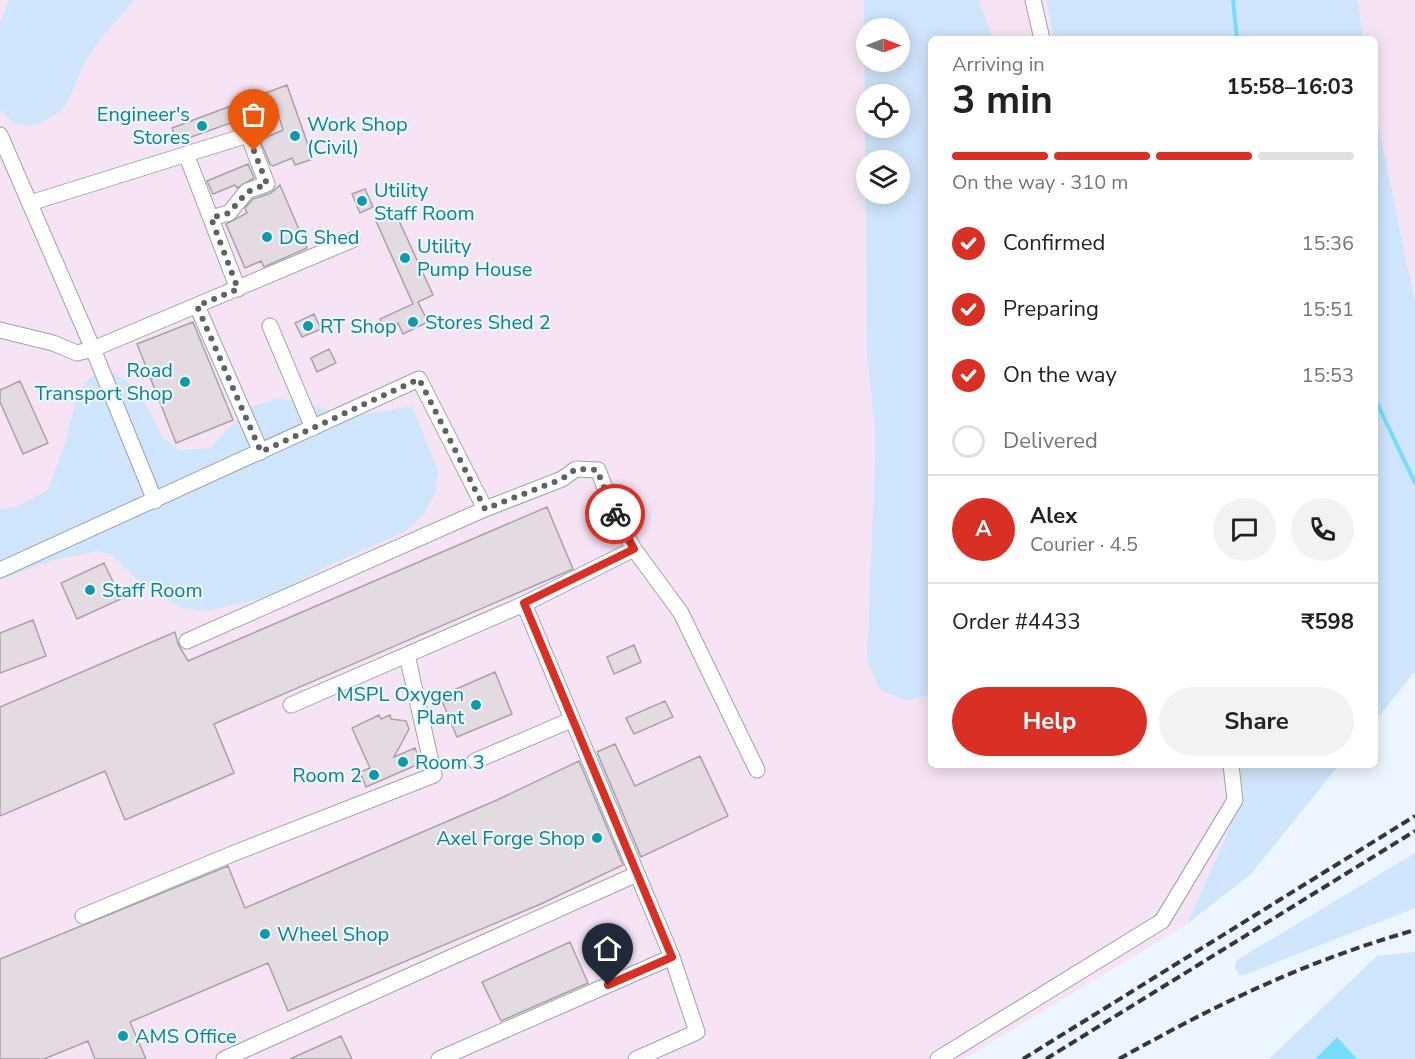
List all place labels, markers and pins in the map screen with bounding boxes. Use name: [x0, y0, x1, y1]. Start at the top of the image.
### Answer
pin: [228, 89, 279, 151]
place label: Engineer's Stores: [97, 101, 190, 151]
place label: Work Shop (Civil): [307, 111, 408, 161]
marker: Engineer's Stores: [195, 119, 209, 133]
marker: Work Shop (Civil): [288, 129, 302, 143]
place label: Utility Staff Room: [374, 177, 475, 227]
marker: Utility Staff Room: [355, 194, 369, 208]
place label: DG Shed: [279, 224, 359, 251]
marker: DG Shed: [260, 230, 274, 244]
place label: Utility Pump House: [417, 233, 533, 283]
marker: Utility Pump House: [398, 251, 412, 265]
place label: Stores Shed 2: [425, 309, 551, 336]
place label: RT Shop: [320, 313, 397, 340]
marker: Stores Shed 2: [406, 315, 420, 329]
marker: RT Shop: [301, 319, 315, 333]
place label: Road Transport Shop: [35, 357, 173, 407]
marker: Road Transport Shop: [178, 375, 192, 389]
place label: Staff Room: [102, 577, 203, 604]
marker: Staff Room: [83, 583, 97, 597]
place label: MSPL Oxygen Plant: [336, 681, 465, 731]
marker: MSPL Oxygen Plant: [469, 698, 483, 712]
place label: Room 3: [415, 749, 485, 776]
marker: Room 3: [396, 755, 410, 769]
place label: Room 2: [292, 762, 362, 789]
marker: Room 2: [367, 768, 381, 782]
place label: Axel Forge Shop: [436, 825, 585, 852]
marker: Axel Forge Shop: [590, 831, 604, 845]
place label: Wheel Shop: [277, 921, 389, 948]
pin: [582, 923, 633, 985]
marker: Wheel Shop: [258, 927, 272, 941]
place label: AMS Office: [135, 1023, 237, 1050]
marker: AMS Office: [116, 1029, 130, 1043]

